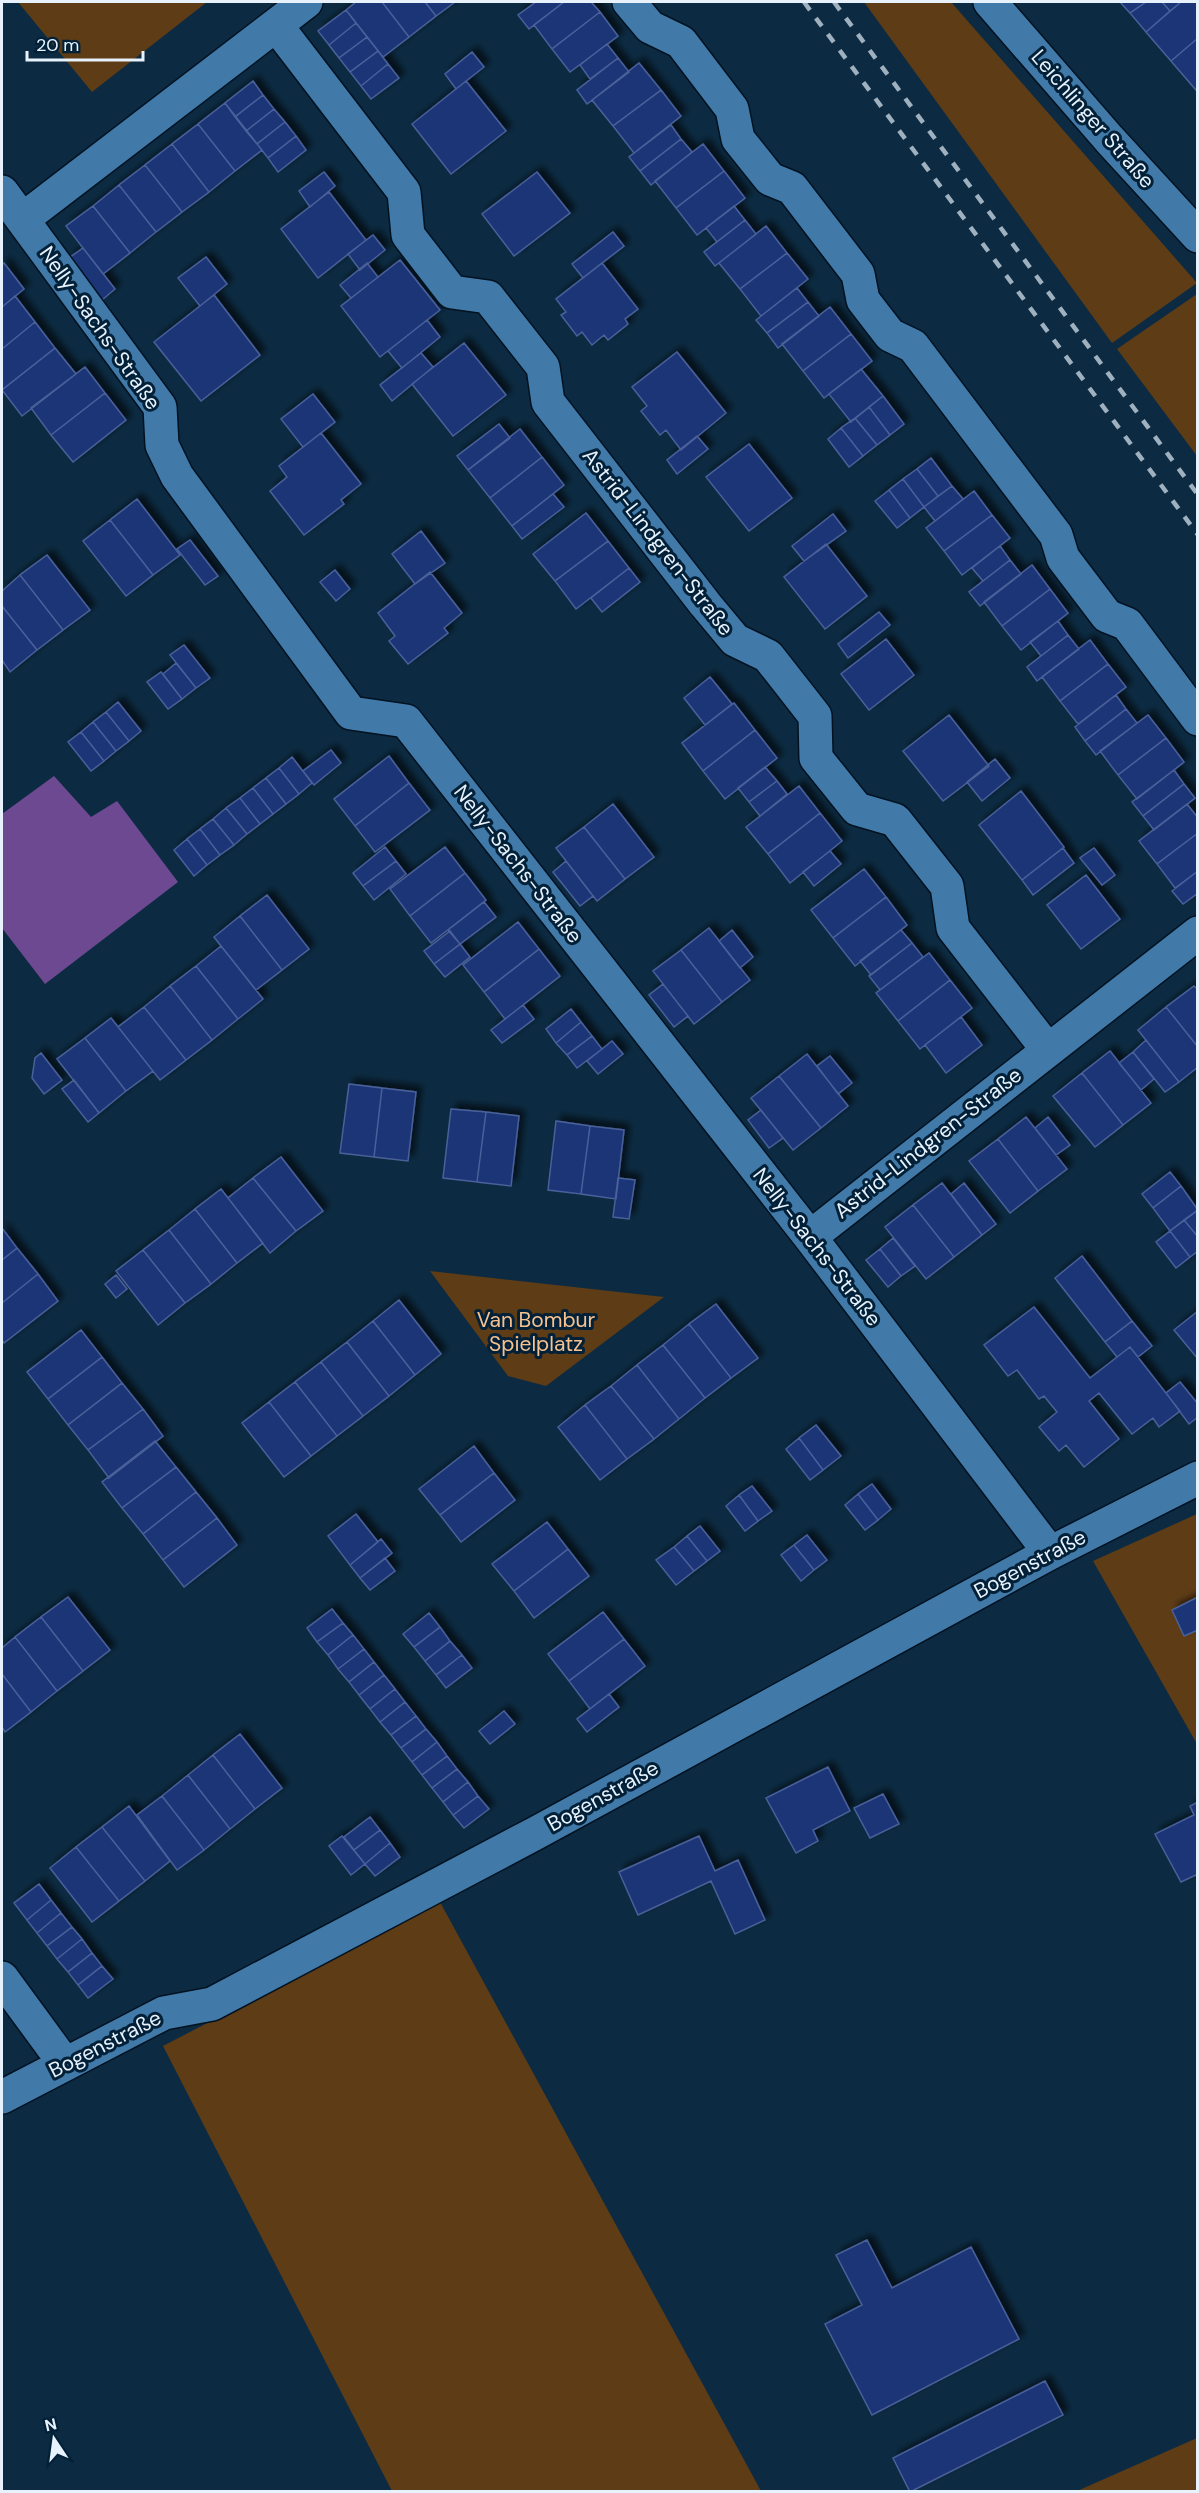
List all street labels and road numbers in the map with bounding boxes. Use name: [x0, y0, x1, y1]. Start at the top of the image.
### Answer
street label: Leichlinger Straße: [1025, 44, 1161, 194]
street label: Nelly-Sachs-Straße: [33, 241, 167, 415]
street label: Astrid-Lindgren-Straße: [576, 443, 740, 641]
street label: Nelly-Sachs-Straße: [447, 779, 589, 949]
street label: Astrid-Lindgren-Straße: [829, 1061, 1027, 1225]
street label: Nelly-Sachs-Straße: [746, 1162, 888, 1332]
street label: Bogenstraße: [969, 1523, 1091, 1605]
street label: Bogenstraße: [542, 1754, 664, 1838]
street label: Bogenstraße: [44, 2004, 166, 2084]

